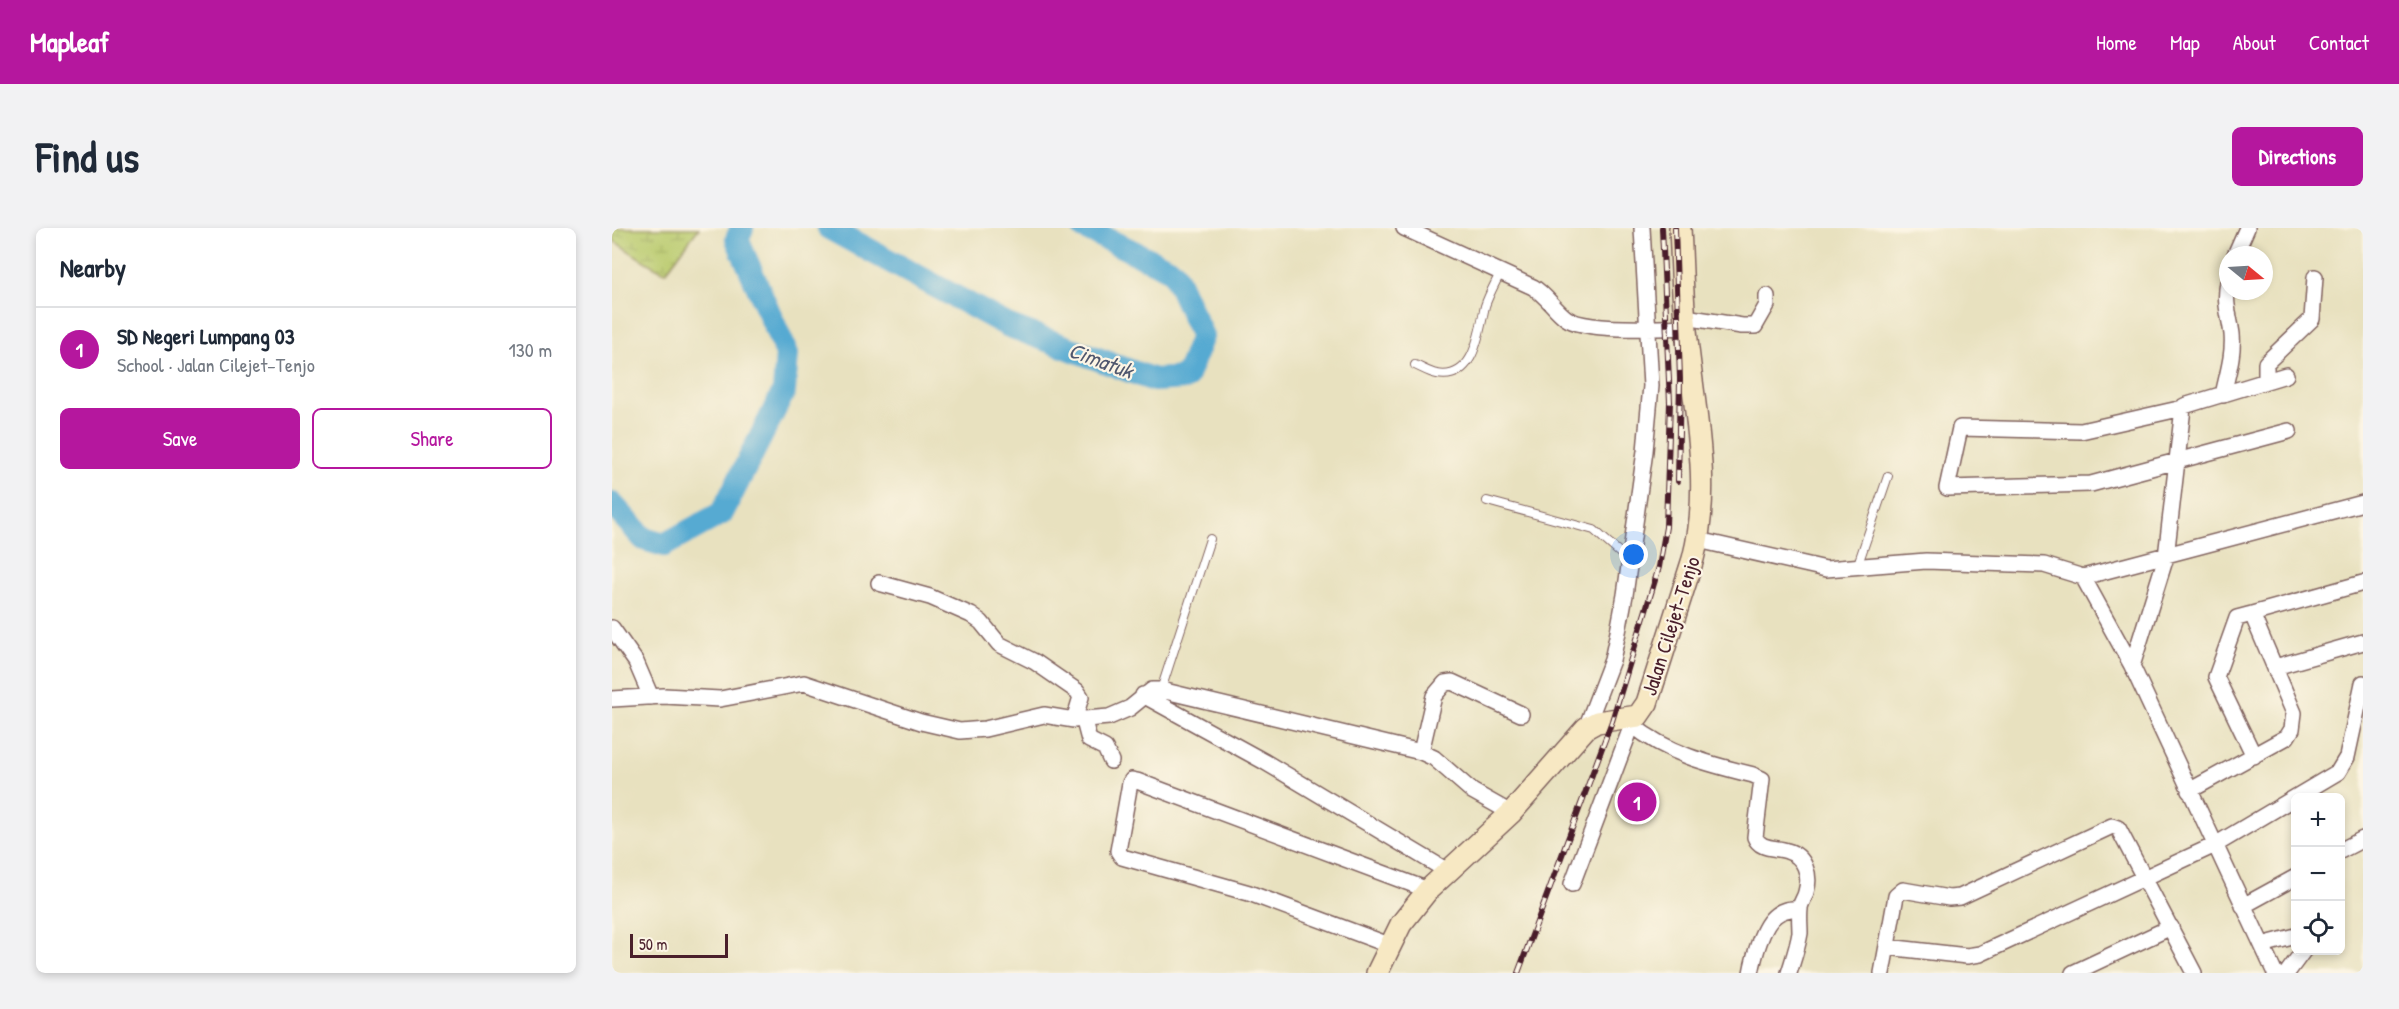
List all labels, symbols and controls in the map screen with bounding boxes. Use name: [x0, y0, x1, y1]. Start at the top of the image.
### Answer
text: Mapleaf: [30, 23, 109, 61]
text: Home: [2096, 28, 2137, 57]
text: Map: [2170, 28, 2200, 57]
text: About: [2233, 28, 2276, 57]
text: Contact: [2309, 28, 2369, 57]
button: Directions: [2232, 127, 2363, 186]
text: Find us: [36, 128, 139, 185]
north arrow: [2219, 246, 2273, 300]
text: Nearby: [60, 250, 126, 285]
text: SD Negeri Lumpang 03: [117, 321, 295, 351]
water label: Cimatuk: [1065, 335, 1139, 386]
text: 1: [76, 336, 83, 363]
text: 130 m: [509, 336, 552, 363]
text: School · Jalan Cilejet–Tenjo: [117, 351, 315, 378]
button: Save: [60, 408, 300, 469]
button: Share: [312, 408, 552, 469]
your location: [1619, 540, 1648, 569]
street label: Jalan Cilejet–Tenjo: [1634, 553, 1707, 699]
pin: 1: [1618, 780, 1656, 824]
map controls: [2291, 793, 2345, 955]
button: +: [2291, 793, 2345, 847]
button: −: [2291, 847, 2345, 901]
button: locate: [2291, 901, 2345, 955]
scale bar: [630, 931, 728, 958]
text: 50 m: [639, 933, 668, 955]

